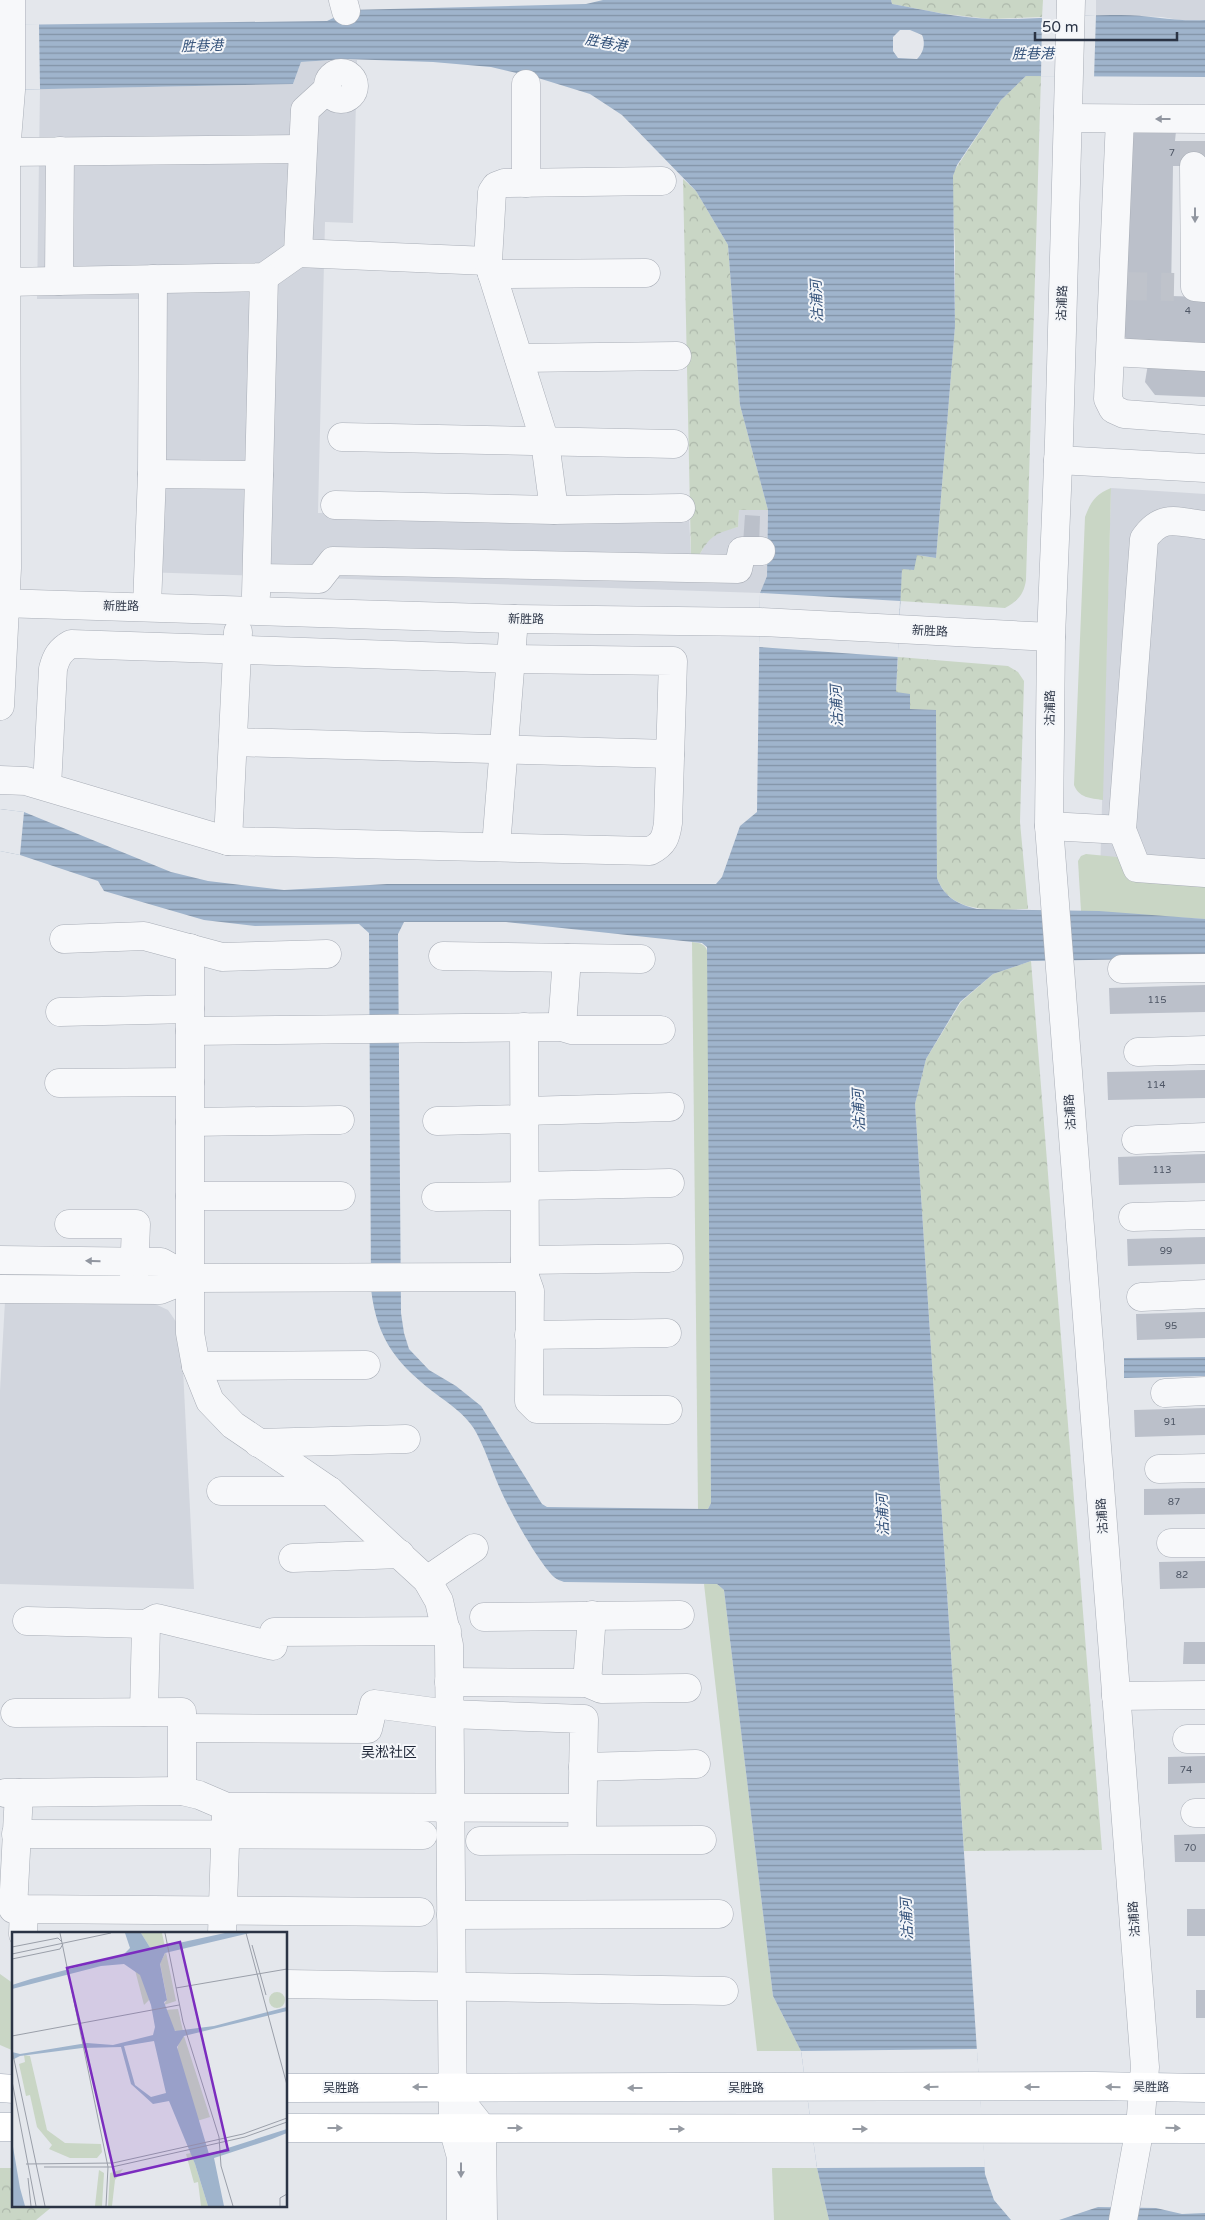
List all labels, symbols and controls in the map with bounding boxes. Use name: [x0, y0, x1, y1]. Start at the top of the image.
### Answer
scale bar: [1035, 10, 1178, 42]
text: 50 m: [1042, 18, 1079, 36]
water label: 胜巷港: [584, 31, 630, 55]
water label: 胜巷港: [181, 37, 225, 55]
water label: 胜巷港: [1012, 45, 1056, 63]
one-way arrow: [1154, 115, 1170, 123]
house number: 7: [1169, 147, 1175, 159]
one-way arrow: [1191, 207, 1199, 223]
water label: 沽浦河: [807, 277, 827, 322]
street label: 沽浦路: [1054, 285, 1070, 321]
house number: 4: [1185, 305, 1191, 317]
street label: 新胜路: [103, 599, 139, 613]
street label: 新胜路: [508, 612, 544, 626]
street label: 新胜路: [912, 623, 948, 639]
water label: 沽浦河: [827, 682, 847, 727]
street label: 沽浦路: [1043, 690, 1057, 726]
house number: 115: [1148, 994, 1166, 1006]
house number: 114: [1147, 1079, 1165, 1091]
water label: 沽浦河: [849, 1086, 869, 1131]
street label: 沽浦路: [1062, 1094, 1078, 1130]
house number: 113: [1153, 1164, 1171, 1176]
house number: 99: [1160, 1245, 1172, 1257]
one-way arrow: [85, 1257, 101, 1265]
house number: 95: [1165, 1320, 1177, 1332]
house number: 91: [1164, 1416, 1176, 1428]
water label: 沽浦河: [873, 1491, 893, 1536]
house number: 87: [1168, 1496, 1180, 1508]
street label: 沽浦路: [1094, 1498, 1110, 1534]
house number: 82: [1176, 1569, 1188, 1581]
district label: 吴淞社区: [361, 1744, 417, 1761]
house number: 74: [1180, 1764, 1192, 1776]
house number: 70: [1184, 1842, 1196, 1854]
water label: 沽浦河: [897, 1895, 917, 1940]
street label: 沽浦路: [1126, 1901, 1142, 1937]
inset map: [12, 1932, 288, 2208]
street label: 吴胜路: [1133, 2080, 1169, 2094]
street label: 吴胜路: [323, 2081, 359, 2095]
street label: 吴胜路: [728, 2081, 764, 2095]
one-way arrow: [412, 2083, 428, 2091]
one-way arrow: [923, 2083, 939, 2091]
one-way arrow: [1024, 2083, 1040, 2091]
one-way arrow: [1104, 2083, 1120, 2091]
one-way arrow: [627, 2084, 643, 2092]
one-way arrow: [327, 2124, 343, 2132]
one-way arrow: [507, 2124, 523, 2132]
one-way arrow: [1165, 2124, 1181, 2132]
one-way arrow: [670, 2125, 686, 2133]
one-way arrow: [853, 2125, 869, 2133]
one-way arrow: [457, 2162, 465, 2178]

